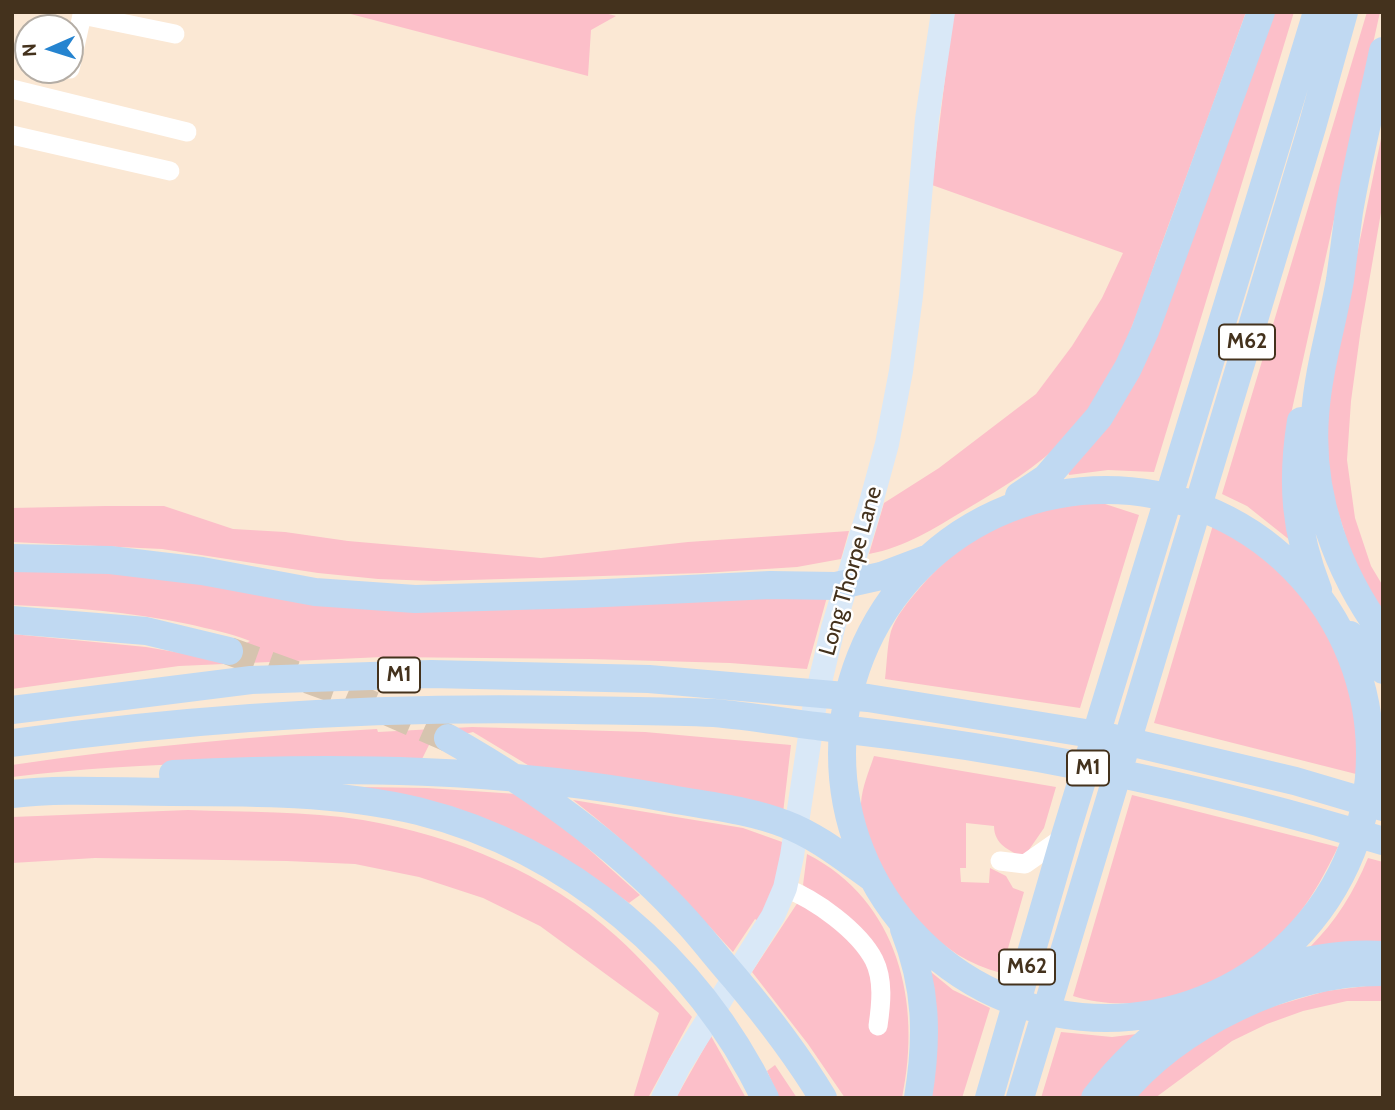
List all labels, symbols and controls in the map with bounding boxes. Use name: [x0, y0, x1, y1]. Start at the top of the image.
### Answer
north arrow: [14, 14, 84, 84]
text: N: [18, 43, 41, 57]
road number: M62: [1219, 324, 1275, 360]
street label: Long Thorpe Lane: [814, 483, 888, 659]
road number: M1: [378, 658, 420, 692]
road number: M1: [1067, 750, 1109, 786]
road number: M62: [999, 950, 1055, 984]

